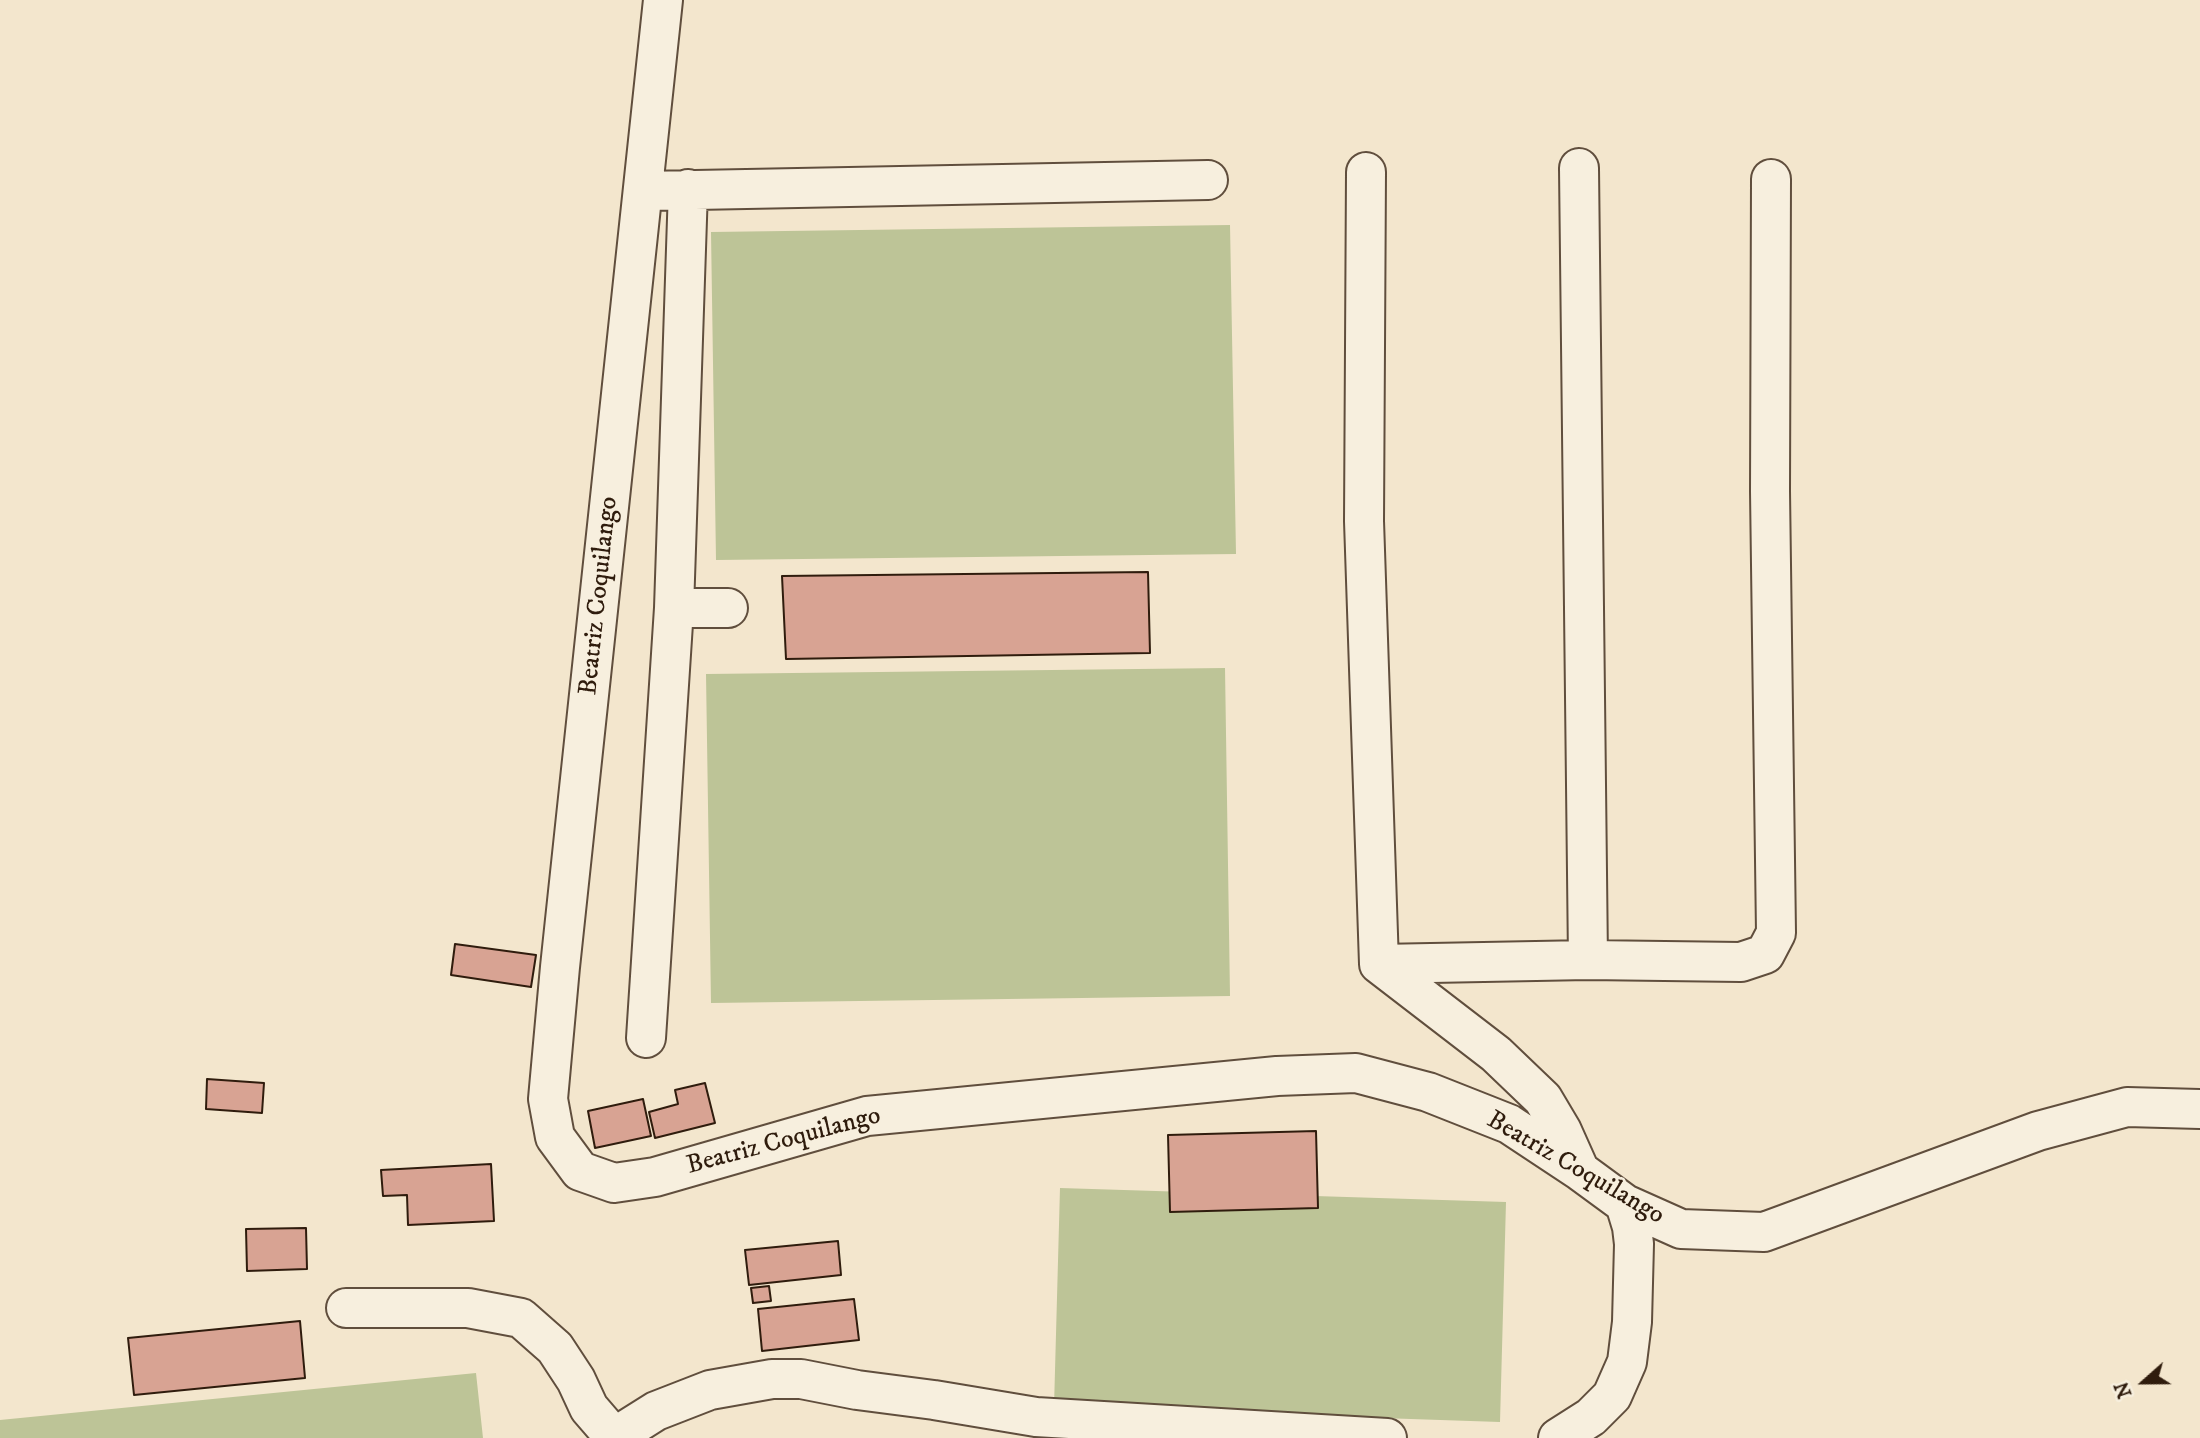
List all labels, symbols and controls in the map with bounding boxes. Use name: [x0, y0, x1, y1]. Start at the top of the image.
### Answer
street label: Beatriz Coquilango: [574, 495, 626, 697]
street label: Beatriz Coquilango: [684, 1101, 884, 1183]
street label: Beatriz Coquilango: [1481, 1106, 1669, 1232]
north arrow: [2109, 1347, 2179, 1417]
text: N: [2110, 1378, 2137, 1401]

